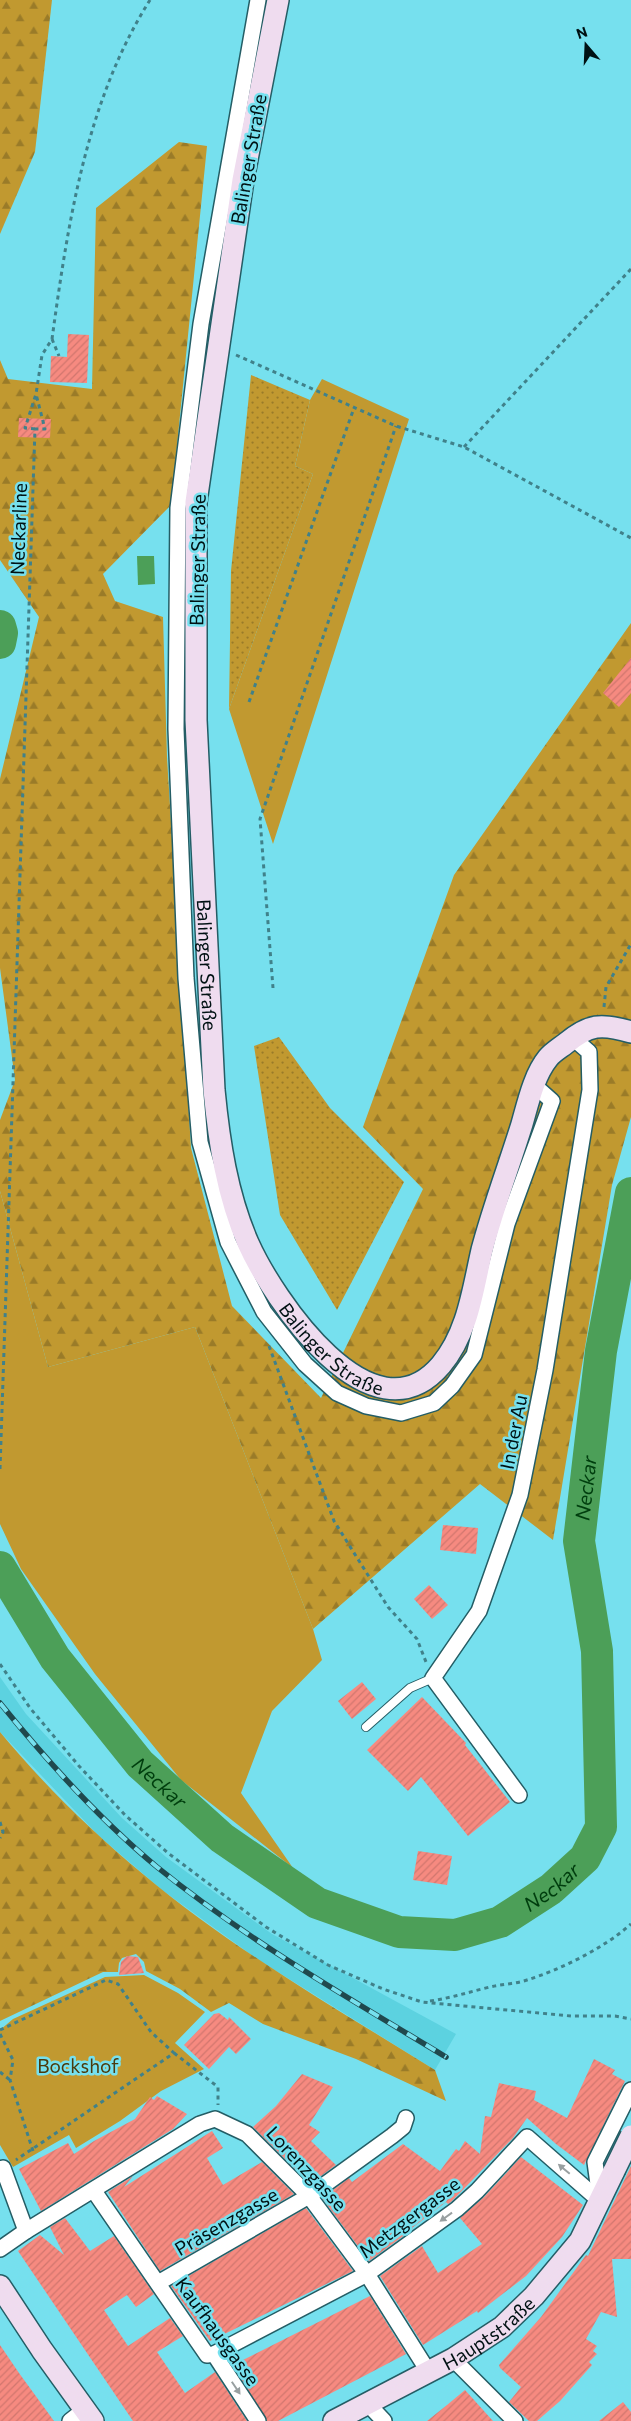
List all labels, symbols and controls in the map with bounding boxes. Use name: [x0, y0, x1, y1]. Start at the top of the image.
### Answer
north arrow: [561, 20, 611, 70]
text: N: [574, 22, 589, 42]
street label: Balinger Straße: [225, 92, 271, 226]
street label: Neckarline: [5, 483, 31, 575]
street label: Balinger Straße: [184, 494, 210, 626]
street label: Balinger Straße: [193, 899, 223, 1031]
street label: Balinger Straße: [275, 1298, 386, 1399]
street label: In der Au: [494, 1393, 532, 1471]
water label: Neckar: [569, 1454, 601, 1522]
water label: Neckar: [128, 1751, 193, 1813]
water label: Neckar: [519, 1857, 585, 1916]
park label: Bockshof: [37, 2054, 119, 2077]
street label: Lorenzgasse: [262, 2121, 352, 2215]
one-way arrow: [558, 2163, 571, 2174]
street label: Metzgergasse: [354, 2172, 464, 2262]
street label: Präsenzgasse: [170, 2182, 282, 2260]
one-way arrow: [439, 2212, 453, 2222]
street label: Kaufhausgasse: [171, 2272, 265, 2390]
street label: Hauptstraße: [438, 2291, 539, 2374]
one-way arrow: [231, 2381, 241, 2394]

